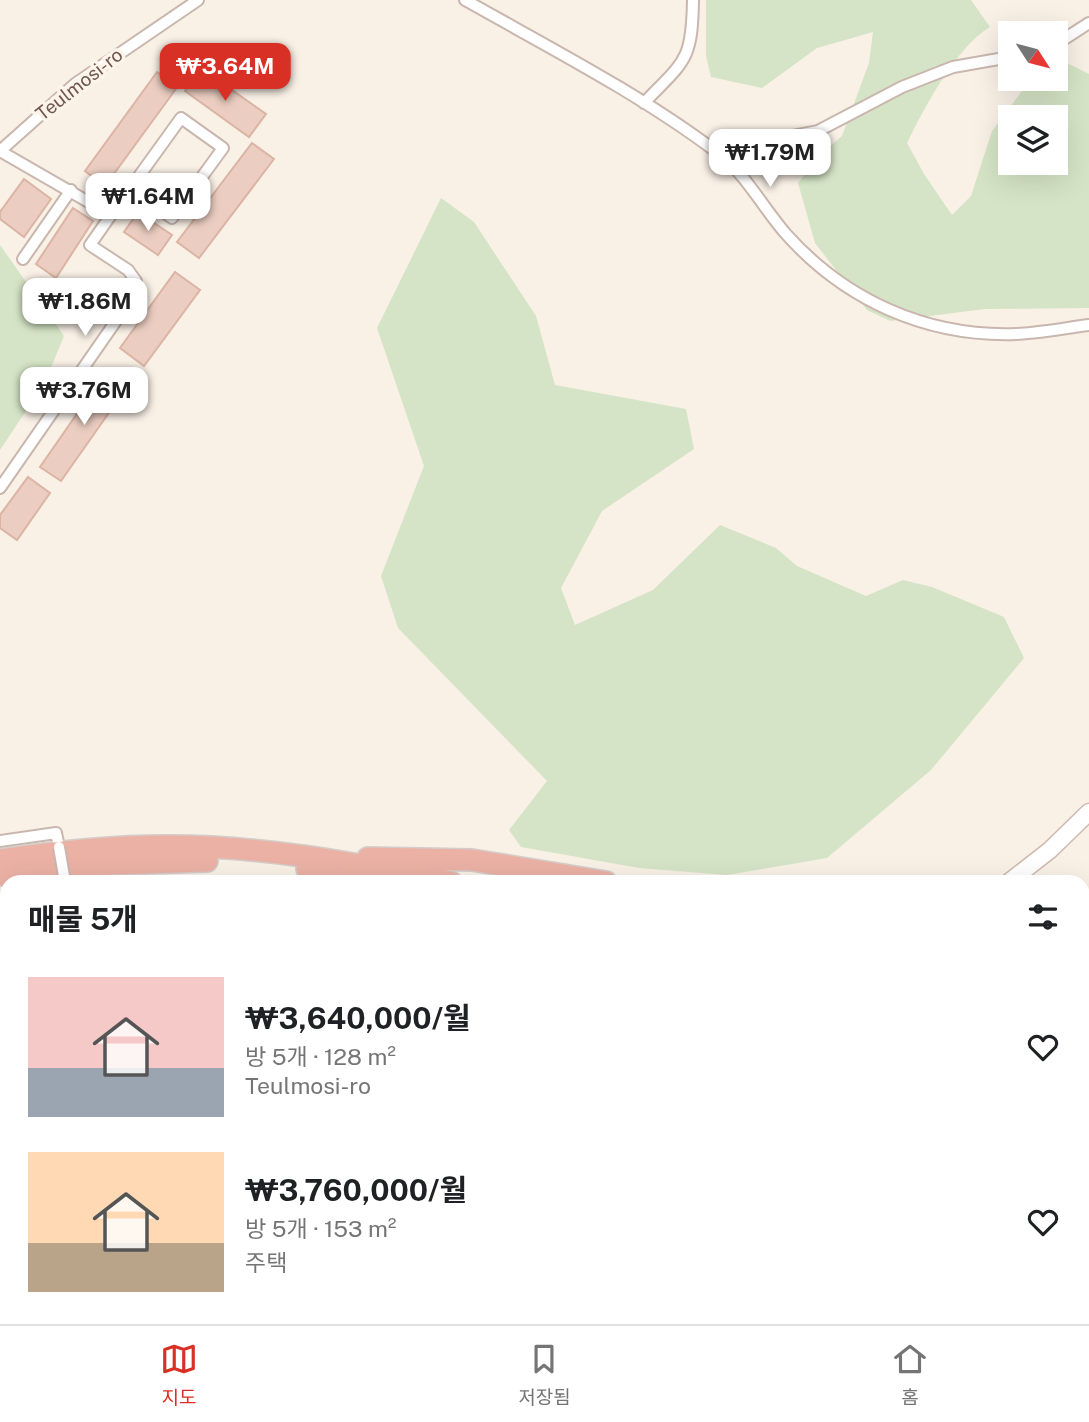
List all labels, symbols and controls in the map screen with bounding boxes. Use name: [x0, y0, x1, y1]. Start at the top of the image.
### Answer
north arrow: [998, 21, 1068, 91]
map controls: [998, 21, 1068, 175]
street label: Teulmosi-ro: [31, 43, 127, 125]
pin: ₩3.64M: [168, 43, 282, 103]
text: ₩3.64M: [176, 52, 274, 79]
button: layers: [998, 105, 1068, 175]
pin: ₩1.79M: [713, 130, 827, 189]
text: ₩1.79M: [725, 138, 815, 165]
pin: ₩1.64M: [91, 174, 205, 233]
text: ₩1.64M: [101, 182, 195, 209]
pin: ₩1.86M: [28, 278, 142, 338]
text: ₩1.86M: [38, 287, 132, 314]
pin: ₩3.76M: [27, 368, 141, 427]
text: ₩3.76M: [36, 376, 132, 403]
icon: filters: [1024, 898, 1062, 936]
text: 매물 5개: [28, 901, 138, 937]
text: ₩3,640,000/월: [245, 1000, 471, 1036]
icon: home: [84, 1005, 168, 1089]
icon: heart: [1024, 1028, 1062, 1066]
text: 방 5개 · 128 m²: [245, 1043, 396, 1070]
text: Teulmosi-ro: [245, 1072, 371, 1099]
text: ₩3,760,000/월: [245, 1172, 467, 1208]
icon: home: [84, 1180, 168, 1264]
icon: heart: [1024, 1203, 1062, 1241]
text: 방 5개 · 153 m²: [245, 1215, 396, 1242]
text: 주택: [245, 1249, 287, 1276]
tab: 지도: [160, 1340, 198, 1409]
tab: 저장됨: [518, 1340, 571, 1409]
tab: 홈: [891, 1340, 929, 1409]

